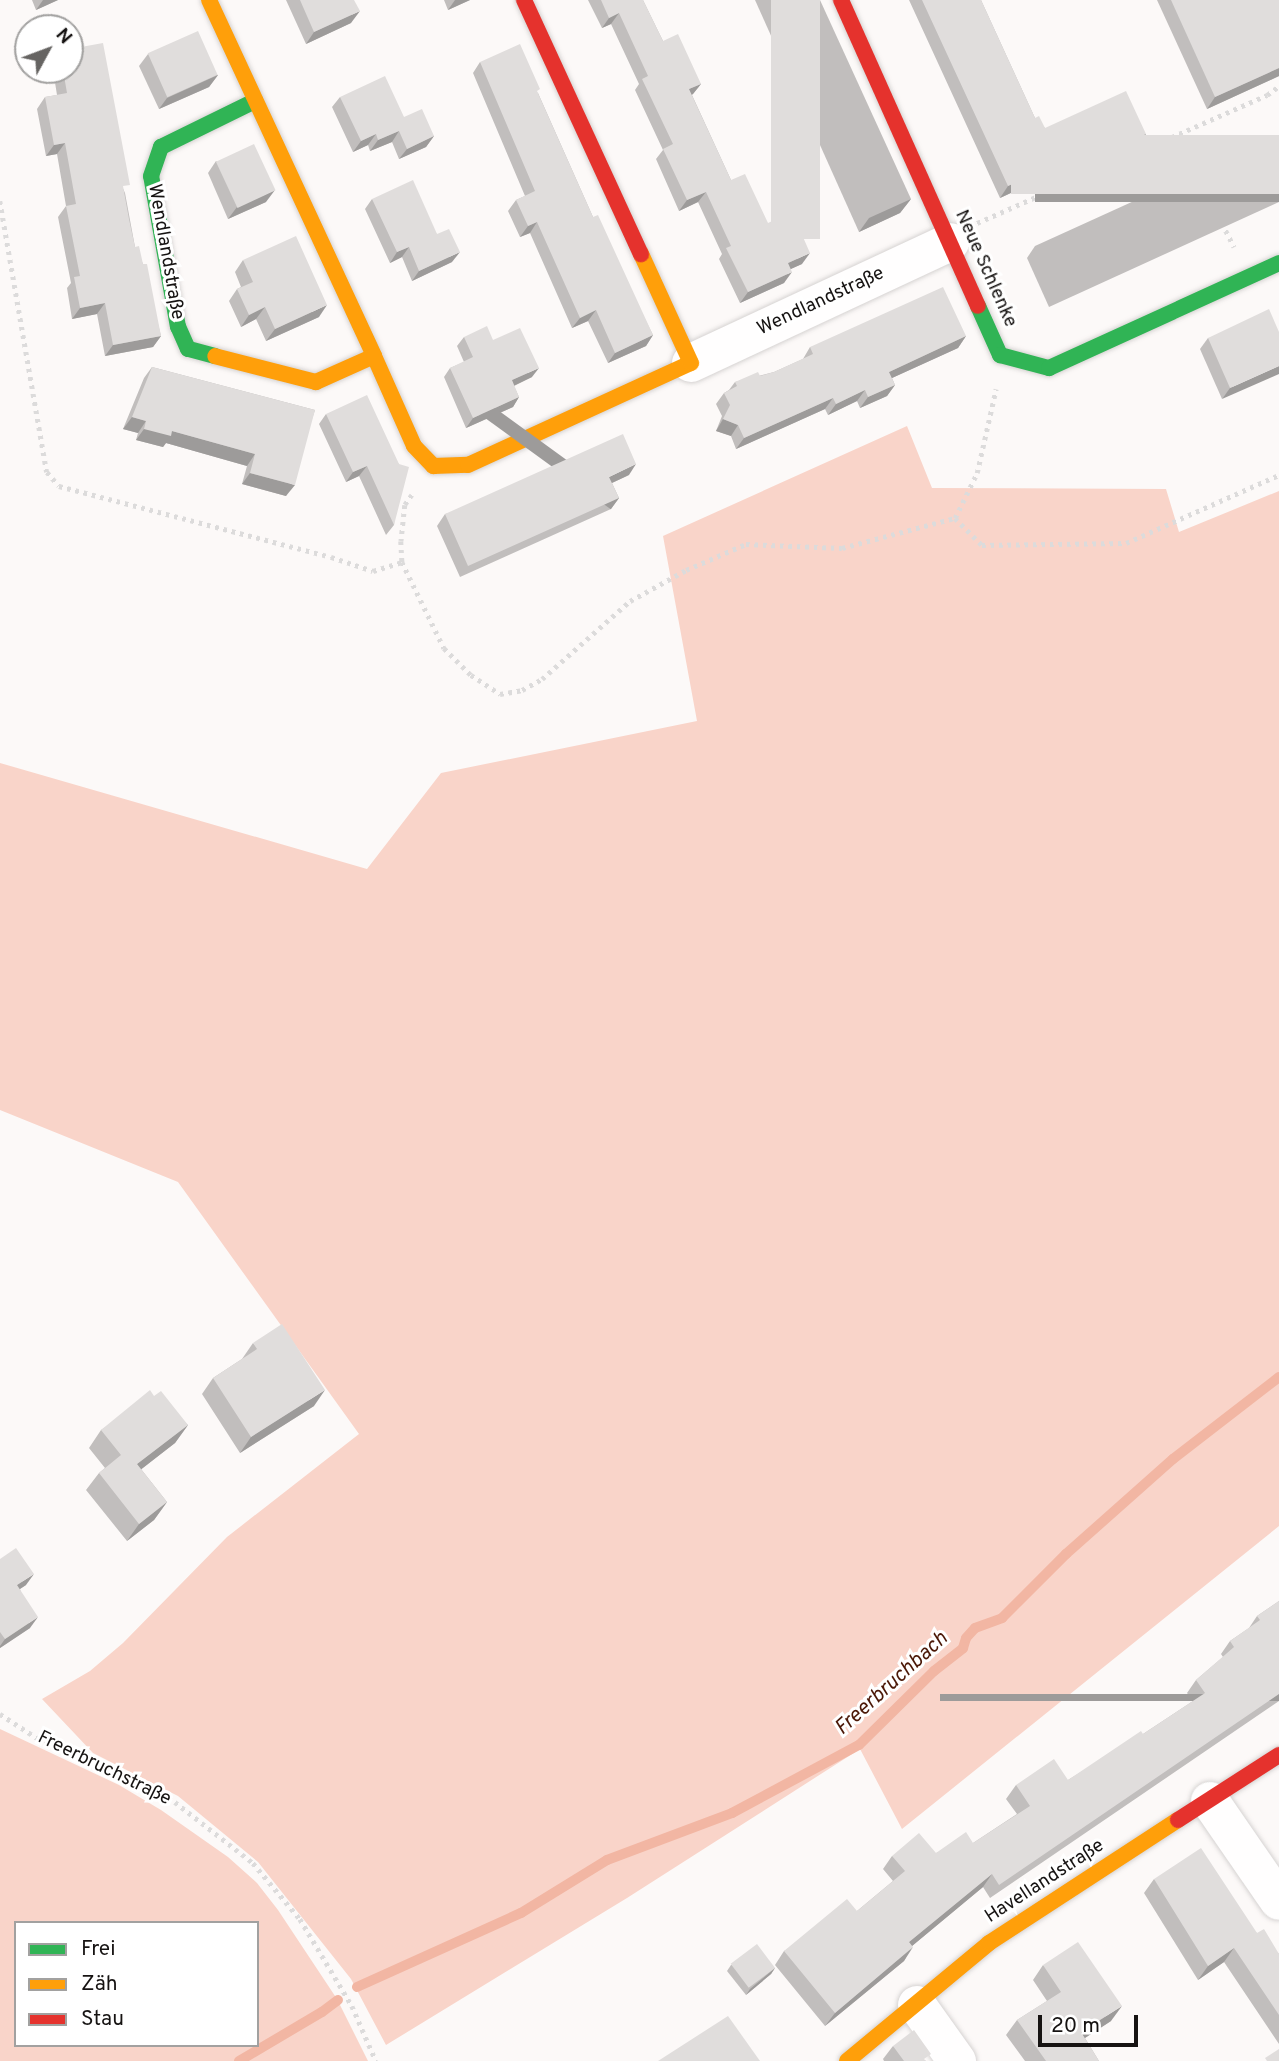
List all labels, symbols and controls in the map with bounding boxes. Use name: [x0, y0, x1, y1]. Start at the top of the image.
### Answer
north arrow: [14, 14, 84, 84]
text: N: [50, 24, 77, 50]
street label: Wendlandstraße: [142, 182, 188, 322]
street label: Neue Schlenke: [949, 207, 1021, 331]
street label: Wendlandstraße: [754, 263, 888, 341]
water label: Freerbruchbach: [830, 1627, 954, 1741]
street label: Freerbruchstraße: [33, 1727, 175, 1811]
street label: Havellandstraße: [981, 1835, 1109, 1929]
legend: [14, 1921, 259, 2047]
text: Frei: [81, 1936, 116, 1963]
text: Zäh: [81, 1971, 118, 1998]
scale bar: [1041, 2002, 1141, 2046]
text: Stau: [81, 2006, 124, 2033]
text: 20 m: [1051, 2013, 1100, 2040]

